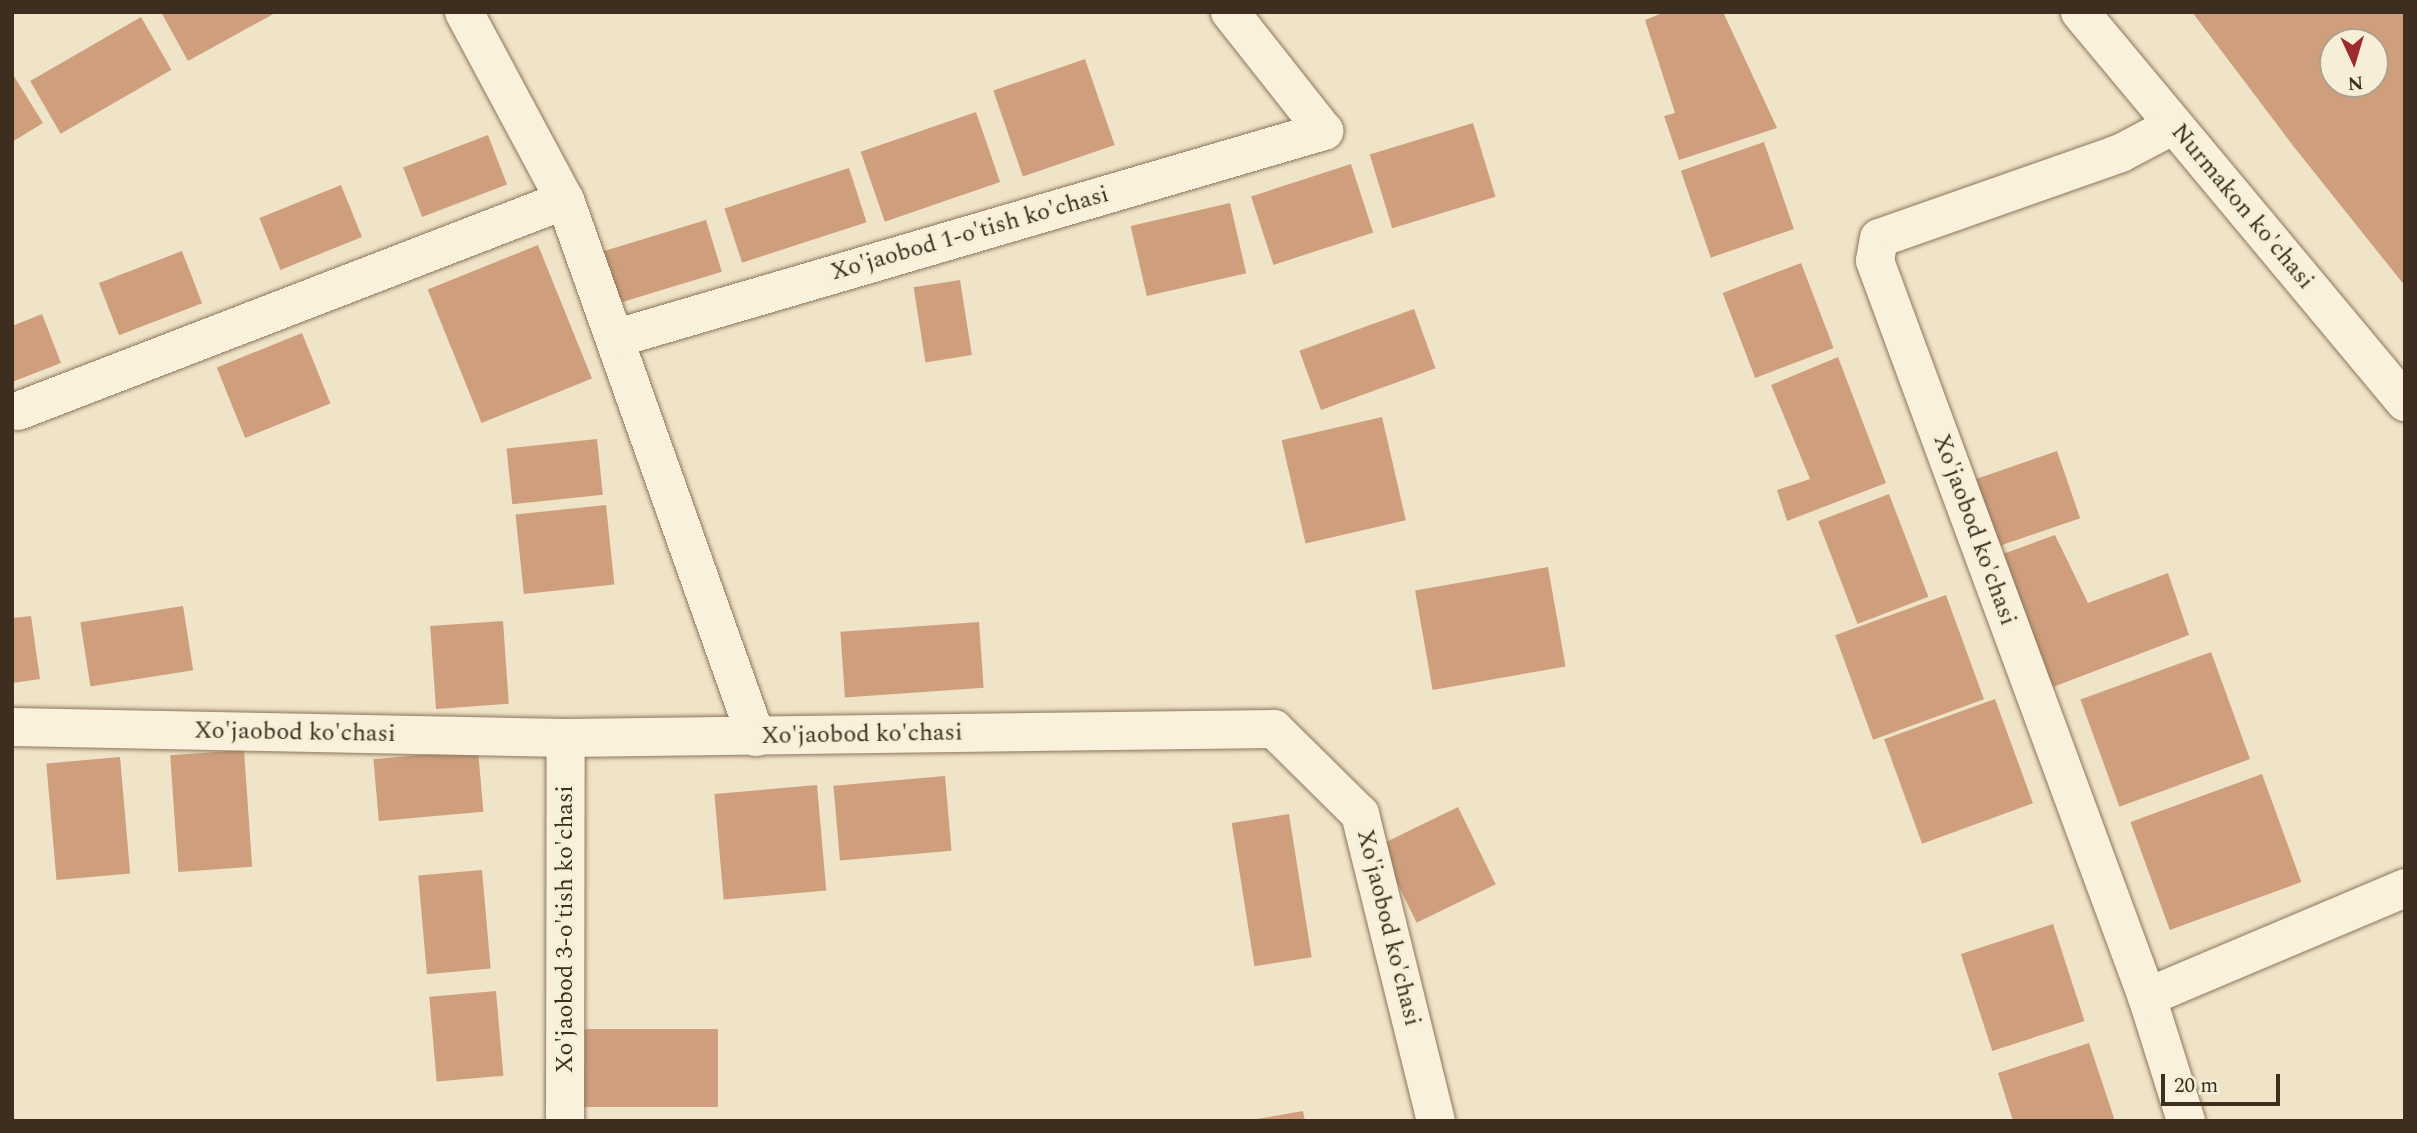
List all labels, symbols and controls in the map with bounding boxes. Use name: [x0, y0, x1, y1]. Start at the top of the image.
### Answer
north arrow: [2319, 28, 2389, 98]
text: N: [2347, 67, 2364, 97]
street label: Nurmakon ko'chasi: [2164, 118, 2320, 296]
street label: Xo'jaobod 1-o'tish ko'chasi: [828, 180, 1112, 288]
street label: Xo'jaobod ko'chasi: [1926, 431, 2022, 629]
street label: Xo'jaobod ko'chasi: [194, 717, 396, 749]
street label: Xo'jaobod ko'chasi: [761, 719, 963, 751]
street label: Xo'jaobod 3-o'tish ko'chasi: [552, 785, 580, 1073]
street label: Xo'jaobod ko'chasi: [1350, 827, 1426, 1029]
scale bar: [2165, 1060, 2284, 1104]
text: 20 m: [2174, 1070, 2218, 1102]

